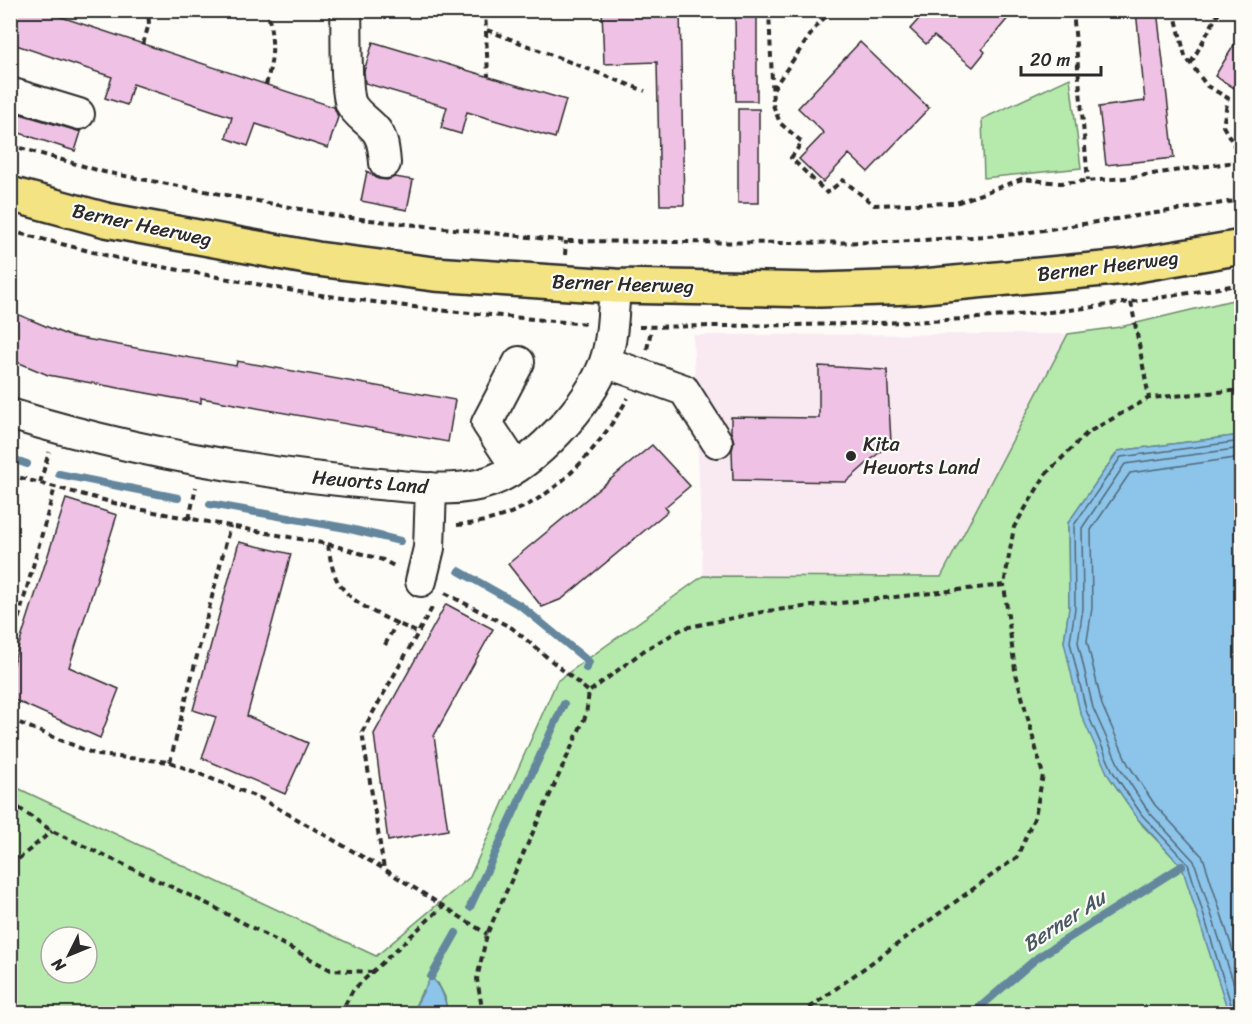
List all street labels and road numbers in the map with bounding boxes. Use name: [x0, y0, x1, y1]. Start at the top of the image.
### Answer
street label: Berner Heerweg: [69, 193, 215, 257]
street label: Berner Heerweg: [1035, 240, 1181, 292]
street label: Berner Heerweg: [551, 264, 695, 304]
street label: Heuorts Land: [311, 460, 431, 505]

